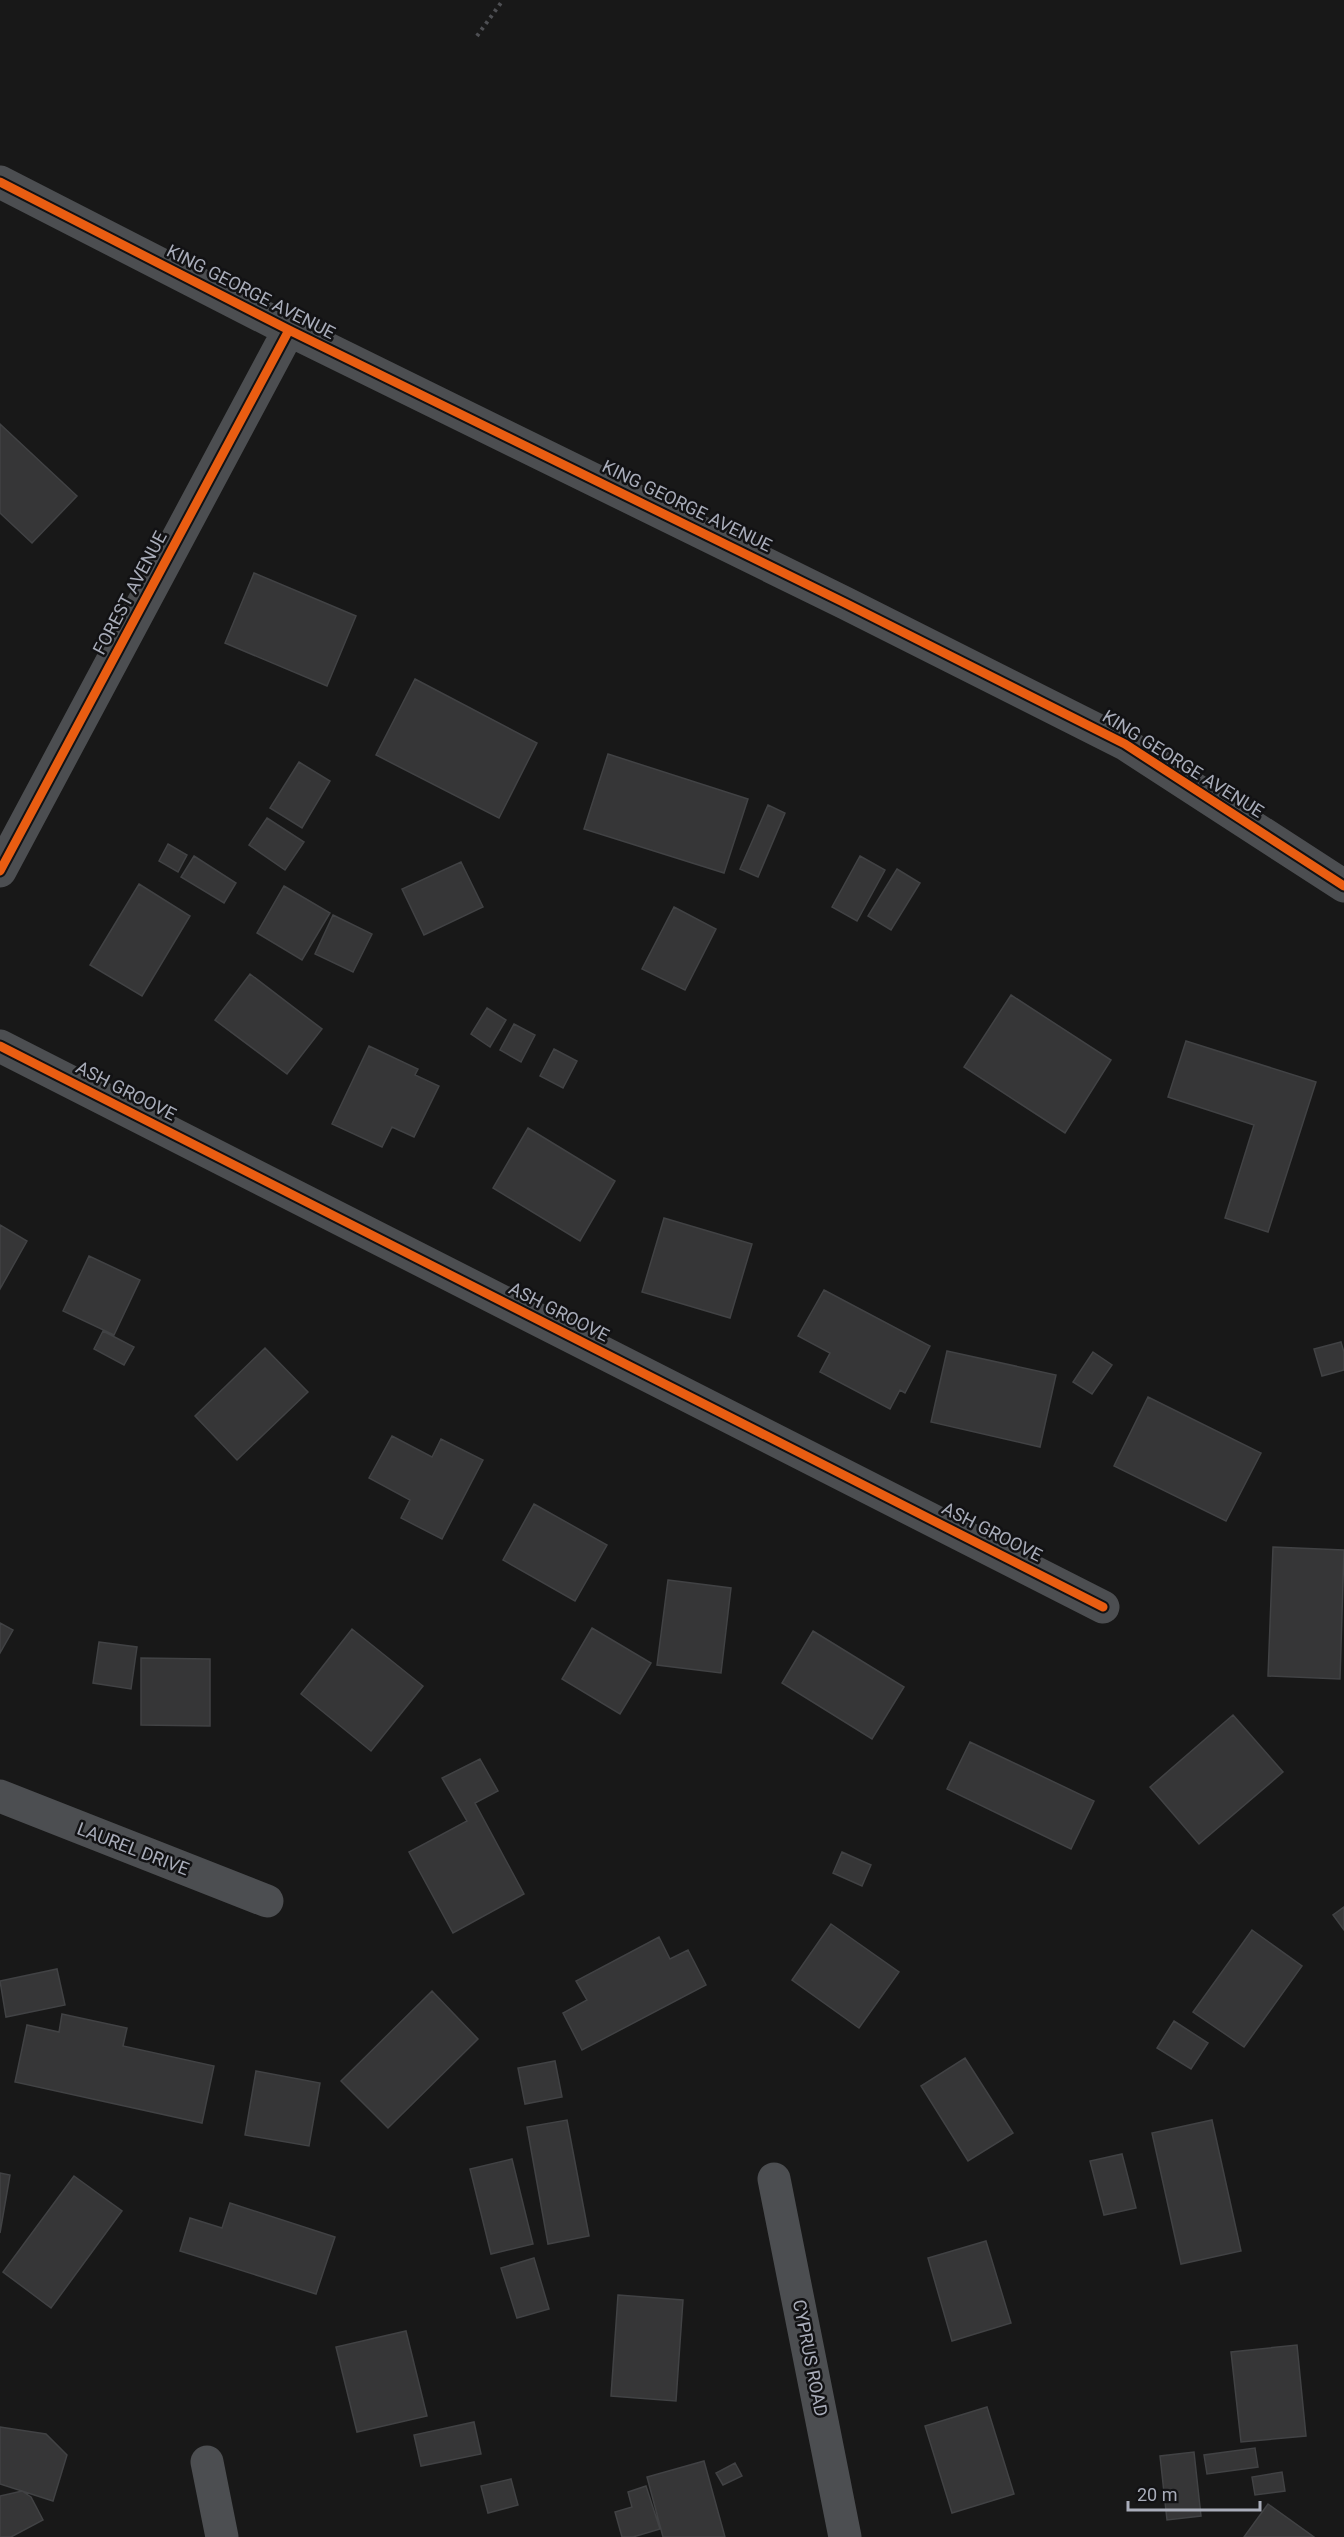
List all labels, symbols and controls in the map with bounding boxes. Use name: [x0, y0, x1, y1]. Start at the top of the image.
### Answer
street label: KING GEORGE AVENUE: [164, 240, 339, 343]
street label: KING GEORGE AVENUE: [599, 455, 775, 556]
street label: FOREST AVENUE: [88, 528, 171, 658]
street label: KING GEORGE AVENUE: [1099, 705, 1268, 822]
street label: ASH GROOVE: [73, 1056, 180, 1125]
street label: ASH GROOVE: [506, 1277, 613, 1346]
street label: ASH GROOVE: [939, 1497, 1046, 1566]
street label: LAUREL DRIVE: [74, 1818, 192, 1879]
street label: CYPRUS ROAD: [789, 2298, 832, 2418]
scale bar: [1128, 2474, 1260, 2512]
text: 20 m: [1137, 2484, 1177, 2505]

